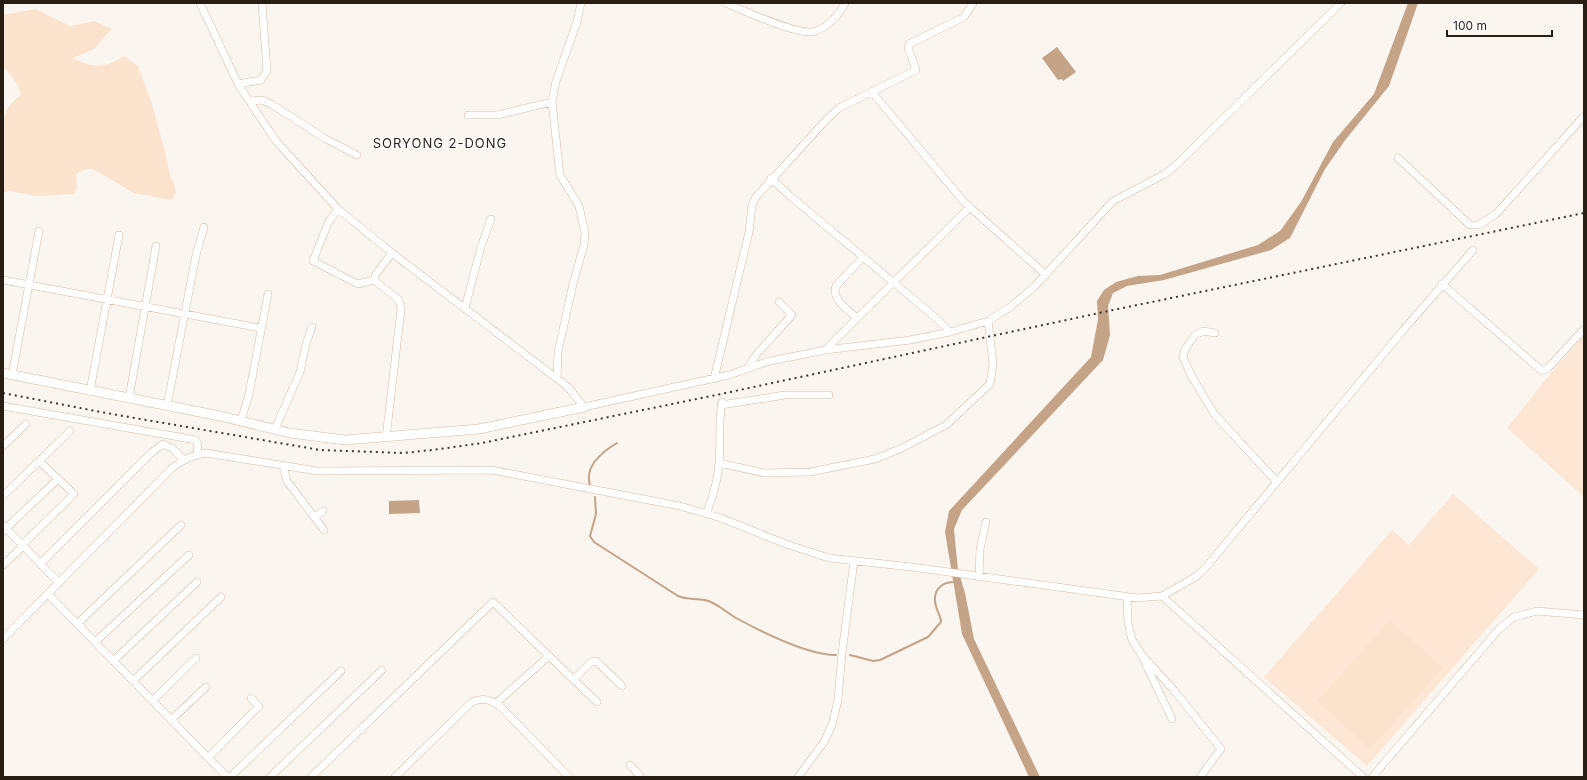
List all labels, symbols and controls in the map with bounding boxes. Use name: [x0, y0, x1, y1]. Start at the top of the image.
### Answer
scale bar: [1447, 12, 1552, 38]
text: 100 m: [1453, 18, 1487, 33]
district label: SORYONG 2-DONG: [373, 135, 507, 151]

